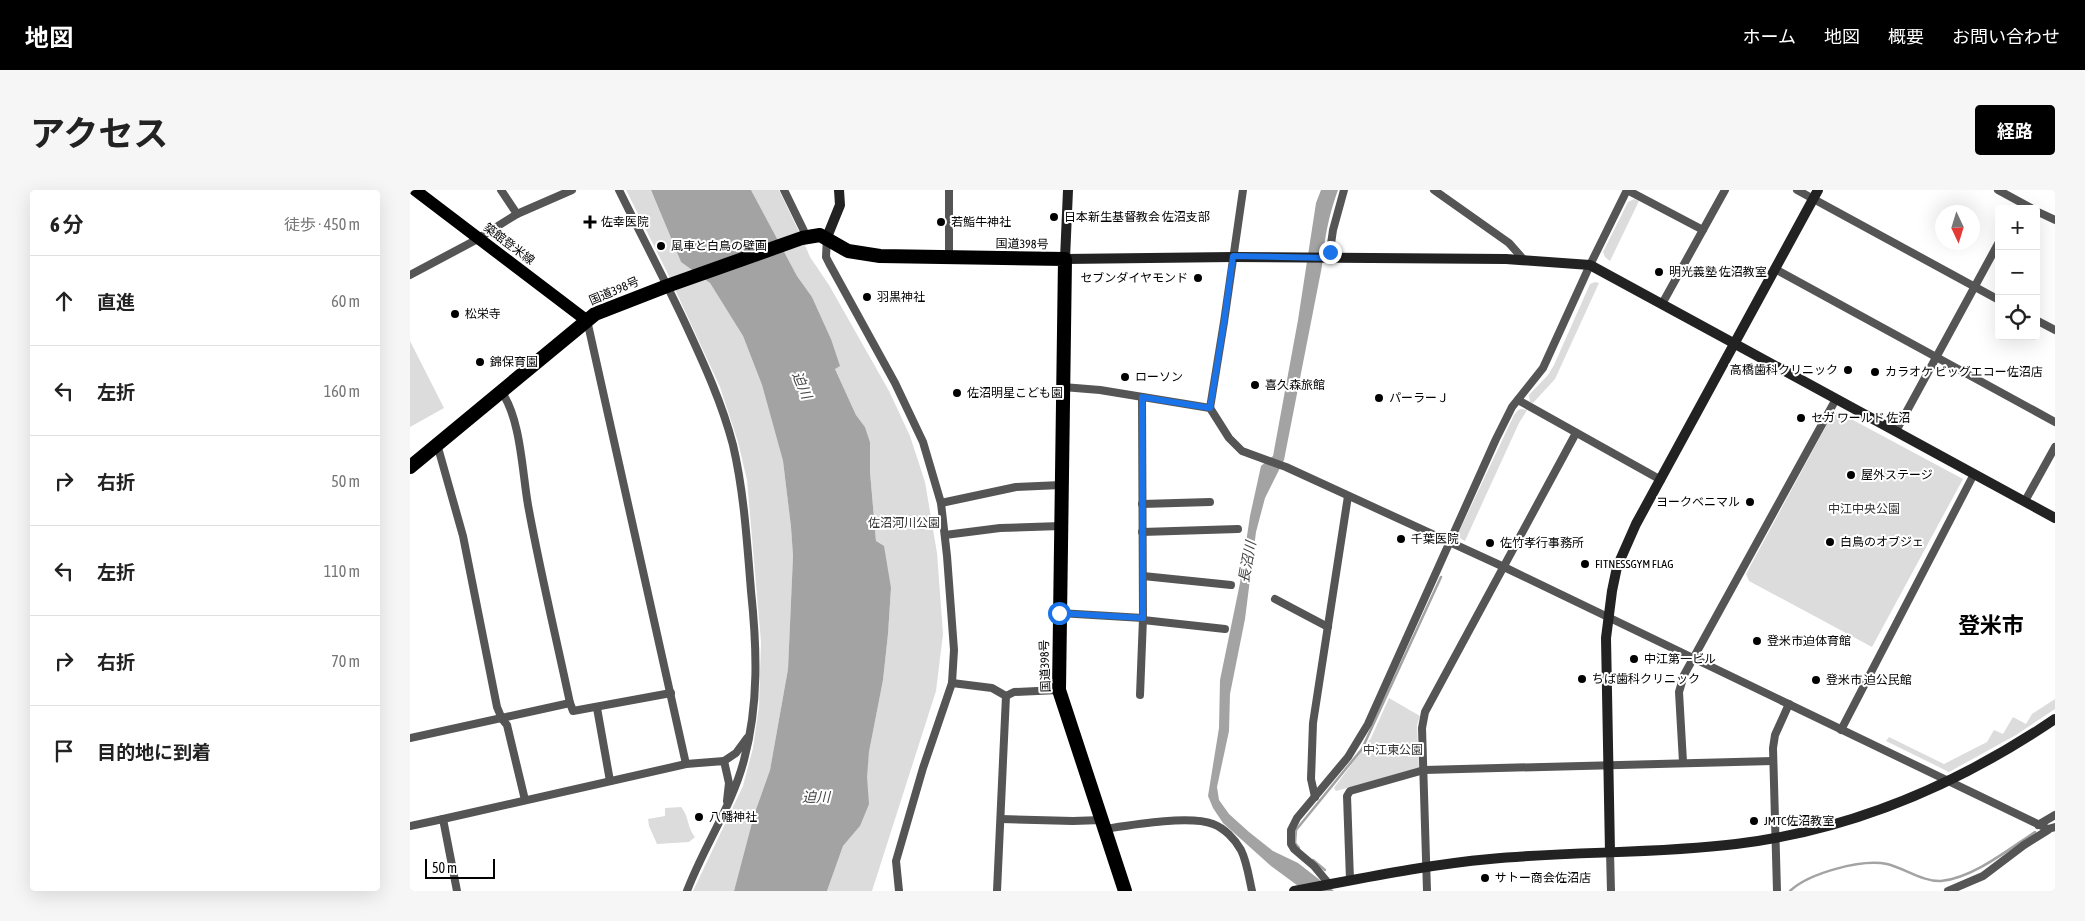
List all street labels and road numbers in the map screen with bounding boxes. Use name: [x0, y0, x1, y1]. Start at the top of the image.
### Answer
street label: 築館登米線: [481, 220, 537, 268]
street label: 国道398号: [995, 237, 1049, 251]
street label: 国道398号: [587, 274, 641, 308]
street label: 国道398号: [1037, 639, 1053, 693]

